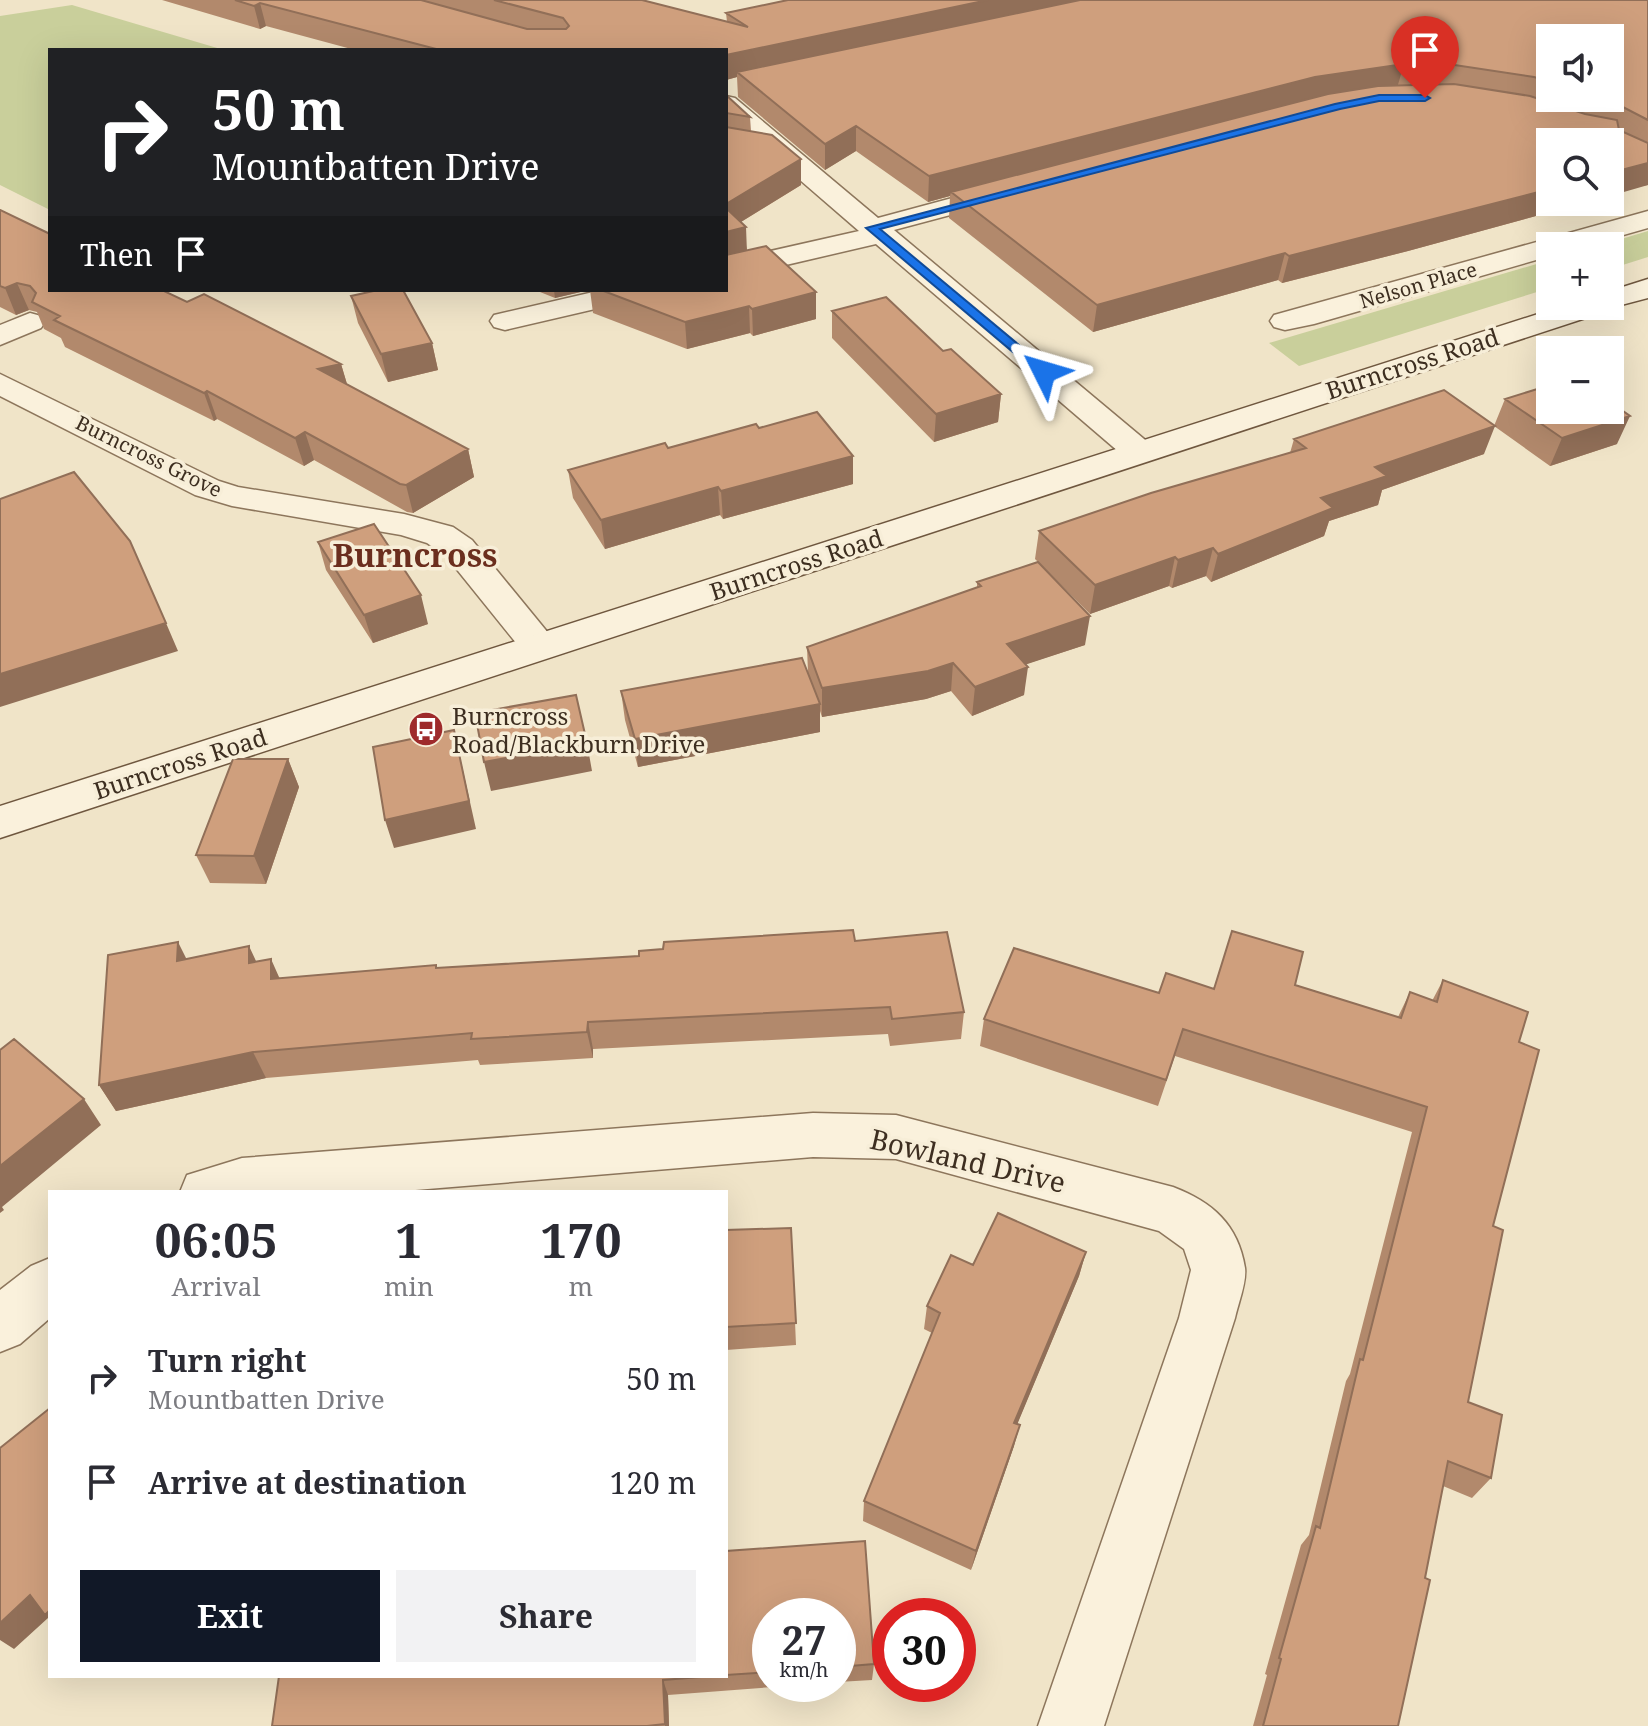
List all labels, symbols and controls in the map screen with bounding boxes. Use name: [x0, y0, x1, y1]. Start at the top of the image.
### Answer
pin: [1391, 16, 1459, 98]
map controls: [1536, 24, 1624, 424]
button: sound: [1536, 24, 1624, 112]
icon: arrive: [1403, 28, 1447, 72]
text: 50 m: [212, 70, 345, 146]
icon: right: [80, 80, 184, 184]
button: search: [1536, 128, 1624, 216]
text: Mountbatten Drive: [212, 142, 540, 191]
icon: arrive: [169, 232, 213, 276]
button: +: [1536, 232, 1624, 320]
text: Then: [80, 234, 153, 275]
street label: Nelson Place: [1356, 255, 1480, 315]
street label: Burncross Road: [1321, 319, 1503, 407]
position arrow: [1002, 330, 1086, 414]
button: −: [1536, 336, 1624, 424]
street label: Burncross Grove: [71, 409, 227, 503]
street label: Burncross Road: [705, 520, 887, 608]
district label: Burncross: [333, 533, 497, 576]
place label: Burncross Road/Blackburn Drive: [452, 699, 705, 760]
bus stop icon: Burncross Road/Blackburn Drive: [407, 710, 445, 748]
street label: Burncross Road: [89, 719, 271, 807]
street label: Bowland Drive: [867, 1119, 1069, 1201]
text: 06:05: [154, 1207, 278, 1272]
text: 1: [395, 1207, 422, 1272]
text: 170: [540, 1207, 622, 1272]
text: Arrival: [172, 1268, 260, 1304]
text: min: [384, 1268, 434, 1304]
text: m: [569, 1268, 593, 1304]
text: Turn right: [148, 1340, 306, 1381]
icon: right: [80, 1356, 124, 1400]
text: 50 m: [626, 1358, 696, 1399]
text: Mountbatten Drive: [148, 1381, 385, 1417]
icon: arrive: [80, 1460, 124, 1504]
text: Arrive at destination: [148, 1462, 467, 1503]
text: 120 m: [610, 1462, 696, 1503]
button: Exit: [80, 1570, 380, 1662]
button: Share: [396, 1570, 696, 1662]
speed limit sign: 30: [872, 1598, 976, 1702]
text: 27: [781, 1612, 827, 1667]
text: km/h: [779, 1656, 829, 1683]

